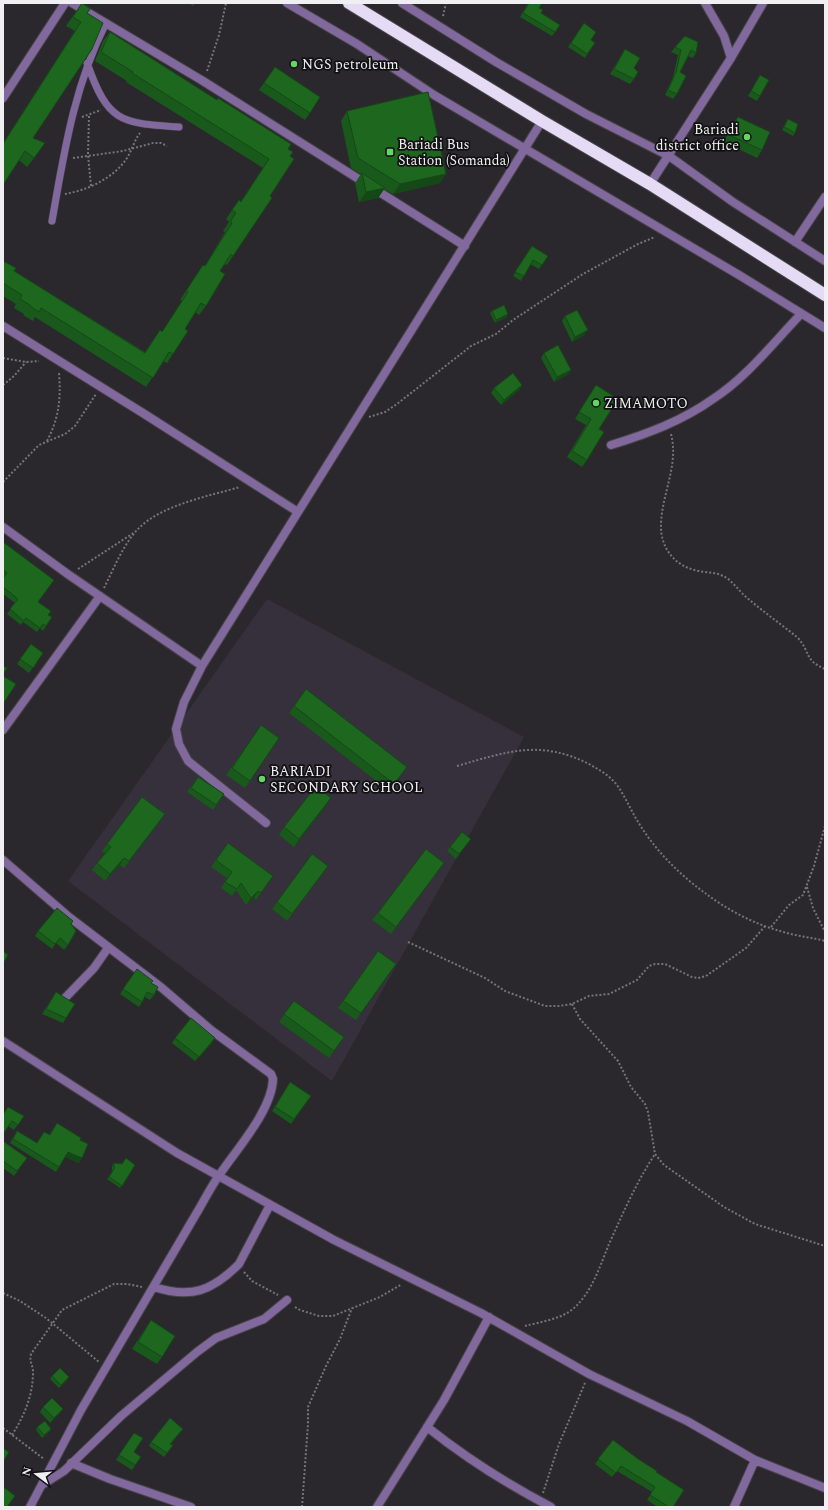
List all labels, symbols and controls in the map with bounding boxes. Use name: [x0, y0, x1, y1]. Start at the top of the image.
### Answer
place label: NGS petroleum: [302, 54, 399, 75]
marker: NGS petroleum: [289, 59, 299, 69]
place label: Bariadi district office: [656, 119, 739, 156]
marker: Bariadi district office: [742, 132, 752, 142]
place label: Bariadi Bus Station (Somanda): [398, 134, 510, 171]
marker: Bariadi Bus Station (Somanda): [385, 147, 395, 157]
place label: ZIMAMOTO: [604, 393, 688, 414]
marker: ZIMAMOTO: [591, 398, 601, 408]
place label: BARIADI SECONDARY SCHOOL: [270, 761, 423, 798]
marker: BARIADI SECONDARY SCHOOL: [257, 774, 267, 784]
north arrow: [16, 1454, 56, 1494]
text: N: [17, 1465, 36, 1478]

